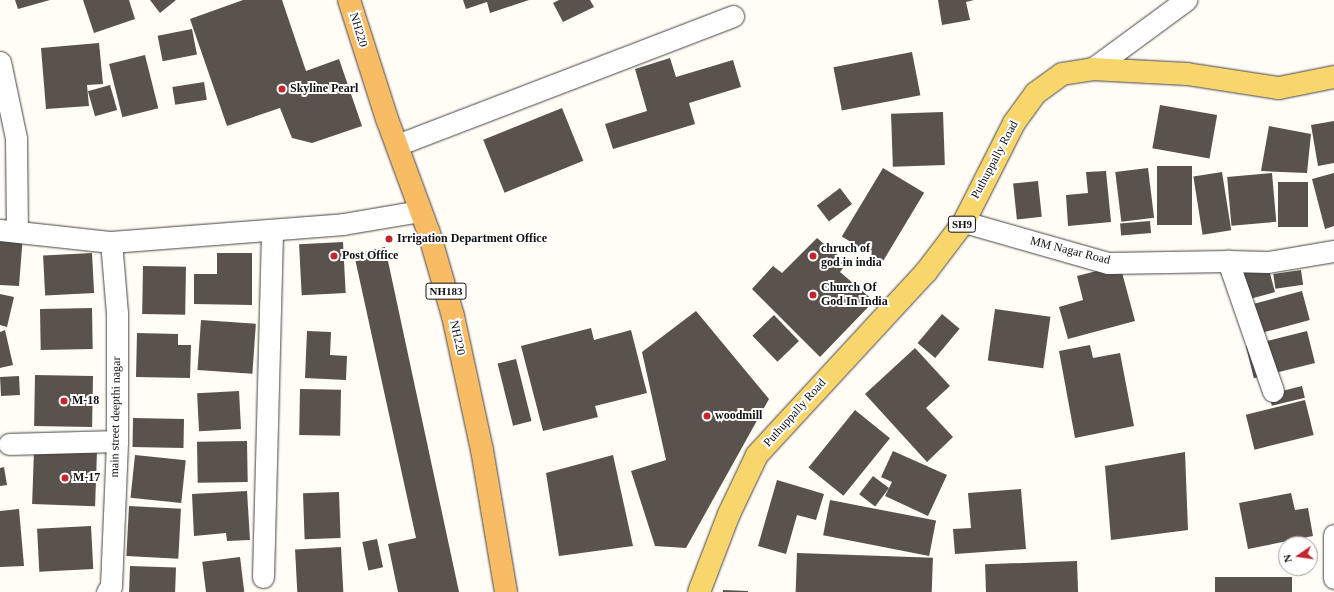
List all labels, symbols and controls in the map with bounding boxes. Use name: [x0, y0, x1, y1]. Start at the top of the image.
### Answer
street label: NH220: [346, 11, 370, 49]
place label: Skyline Pearl: [290, 82, 358, 96]
marker: Skyline Pearl: [277, 84, 287, 94]
street label: Puthuppally Road: [968, 119, 1022, 201]
road number: SH9: [947, 215, 977, 233]
place label: Irrigation Department Office: [397, 232, 547, 246]
marker: Irrigation Department Office: [384, 234, 394, 244]
street label: MM Nagar Road: [1028, 234, 1112, 268]
place label: chruch of god in india: [821, 242, 882, 270]
place label: Post Office: [342, 249, 398, 263]
marker: Post Office: [329, 251, 339, 261]
marker: chruch of god in india: [808, 251, 818, 261]
place label: Church Of God In India: [821, 281, 888, 309]
road number: NH183: [425, 282, 467, 300]
marker: Church Of God In India: [808, 290, 818, 300]
street label: NH220: [446, 319, 468, 357]
street label: main street deepthi nagar: [108, 356, 124, 478]
street label: Puthuppally Road: [761, 376, 829, 450]
place label: M-18: [72, 394, 99, 408]
marker: M-18: [59, 396, 69, 406]
place label: woodmill: [715, 409, 762, 423]
marker: woodmill: [702, 411, 712, 421]
place label: M-17: [73, 471, 100, 485]
marker: M-17: [60, 473, 70, 483]
north arrow: [1278, 536, 1318, 576]
text: N: [1281, 553, 1294, 564]

